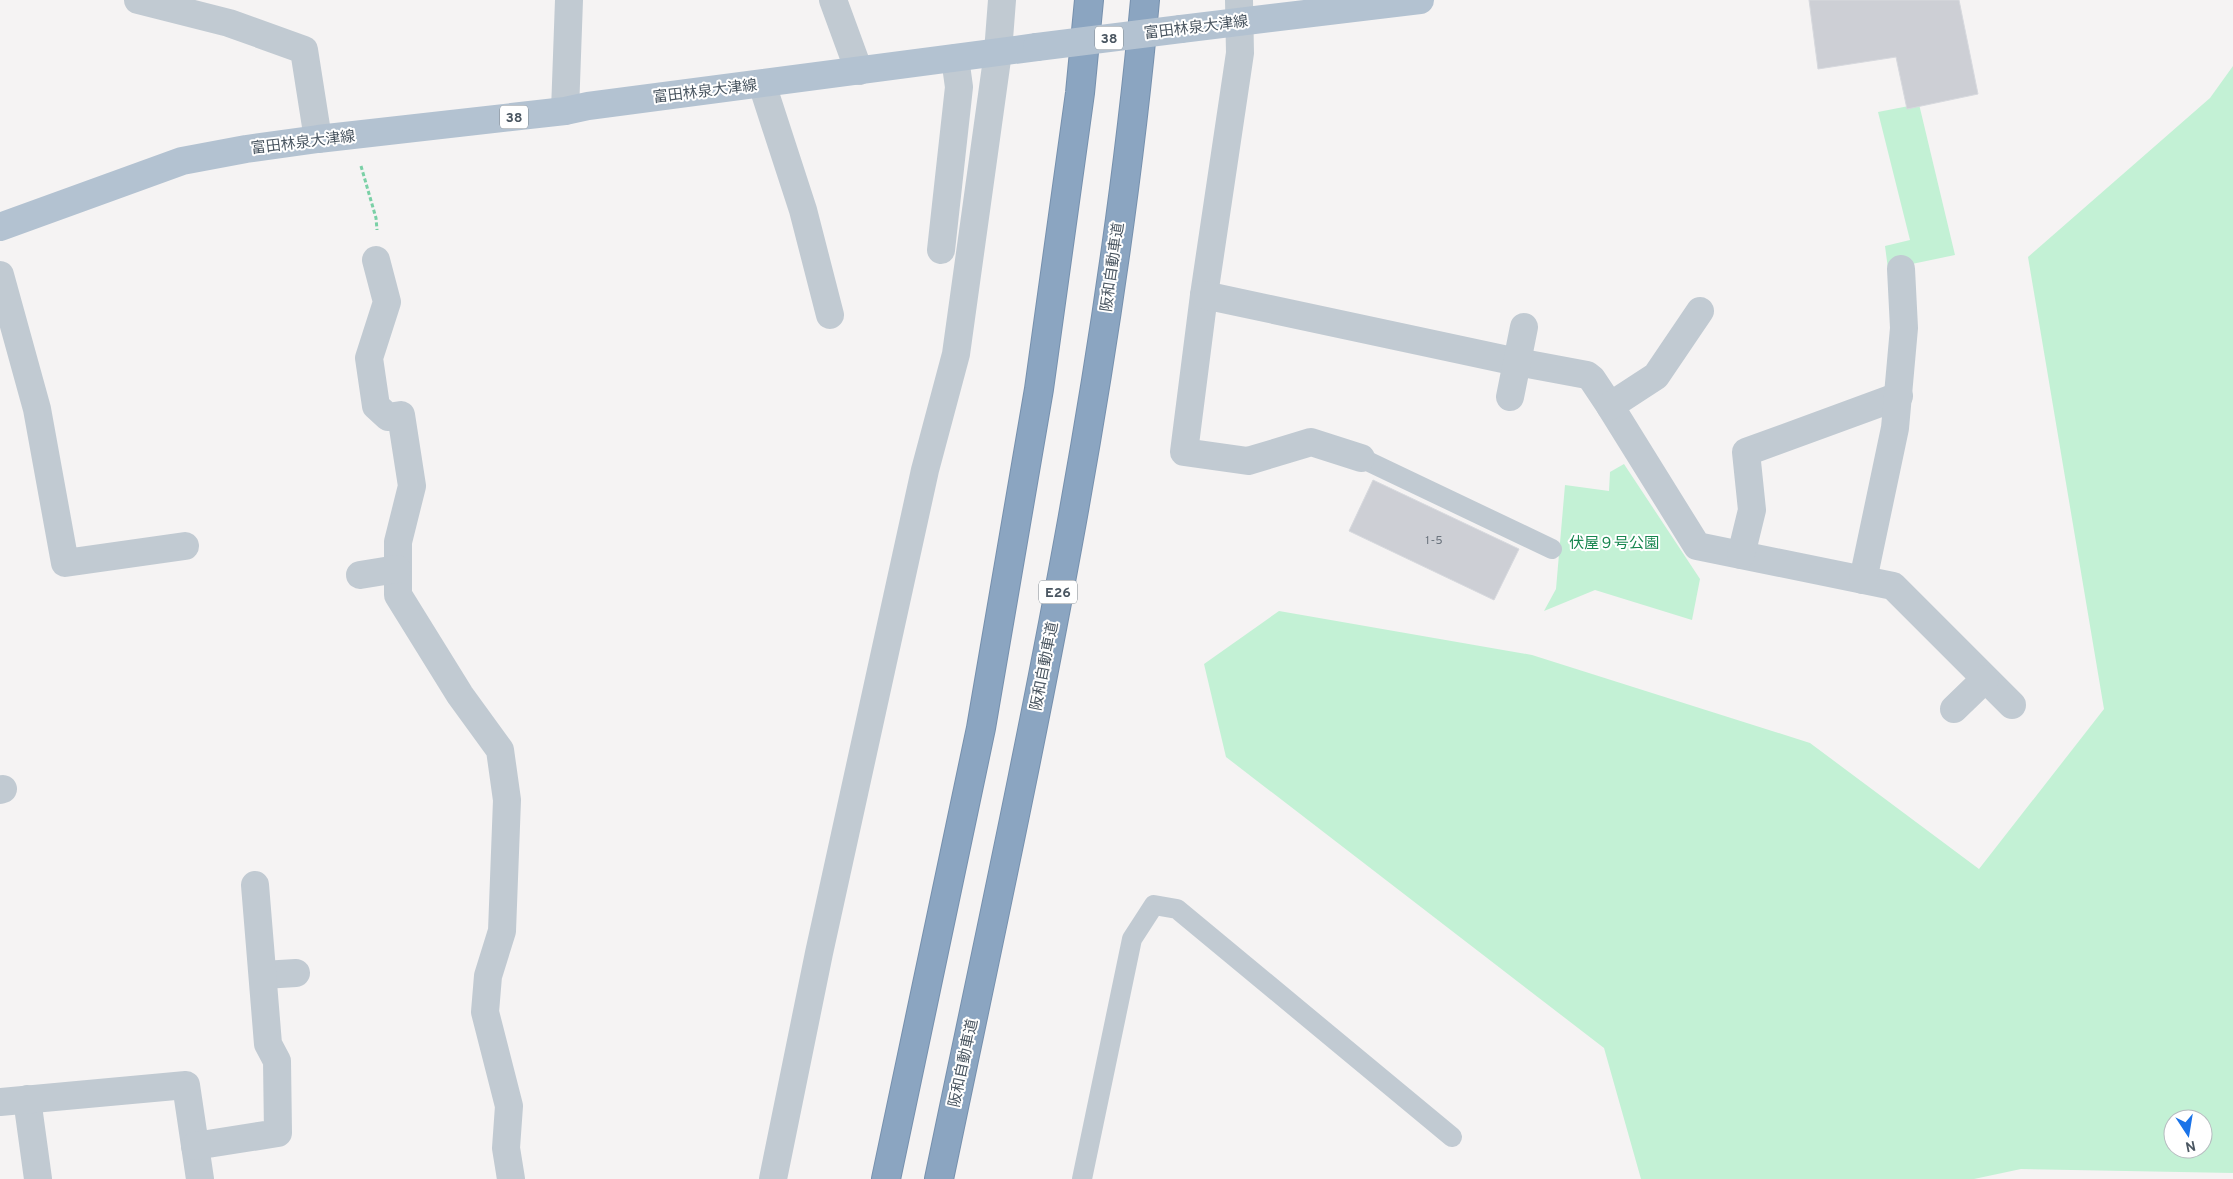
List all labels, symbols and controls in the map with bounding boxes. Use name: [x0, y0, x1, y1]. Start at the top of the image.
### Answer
street label: 富田林泉大津線: [1143, 13, 1249, 44]
road number: 38: [1095, 26, 1123, 49]
street label: 富田林泉大津線: [652, 77, 758, 108]
road number: 38: [500, 105, 528, 128]
street label: 富田林泉大津線: [250, 128, 356, 159]
street label: 阪和自動車道: [1098, 221, 1129, 313]
house number: 1-5: [1425, 533, 1443, 549]
park label: 伏屋９号公園: [1569, 535, 1659, 554]
road number: E26: [1039, 580, 1077, 604]
street label: 阪和自動車道: [1028, 620, 1063, 712]
street label: 阪和自動車道: [946, 1017, 983, 1109]
north arrow: [2163, 1109, 2213, 1159]
text: N: [2184, 1136, 2197, 1155]

